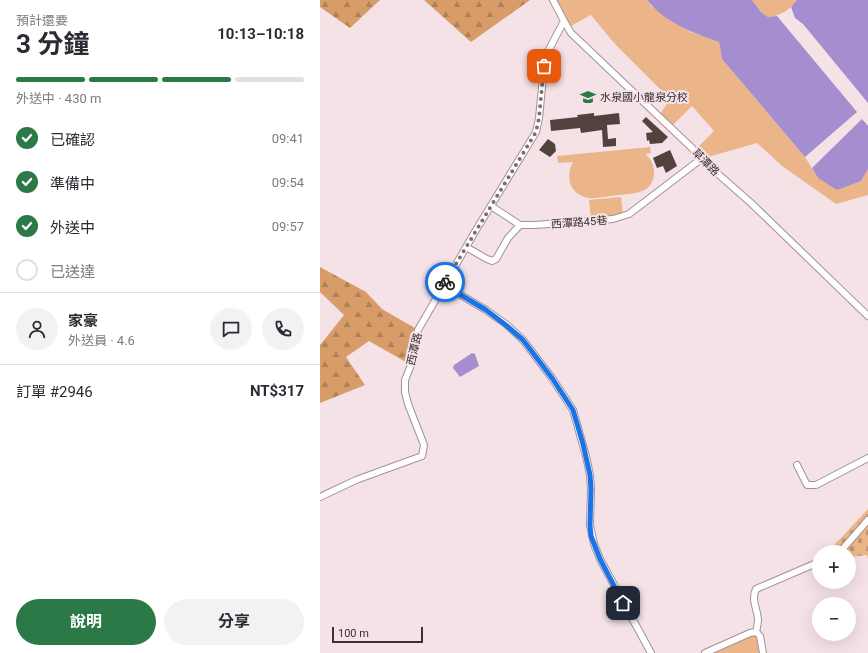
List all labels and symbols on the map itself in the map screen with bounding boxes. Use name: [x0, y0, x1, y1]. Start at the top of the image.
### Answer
pin: [527, 49, 561, 83]
school or university icon: 水泉國小龍泉分校: [579, 88, 597, 106]
place label: 水泉國小龍泉分校: [600, 91, 688, 104]
street label: 草潭路: [689, 146, 722, 179]
street label: 西潭路45巷: [550, 214, 608, 231]
courier: [425, 262, 465, 302]
street label: 西潭路: [404, 332, 425, 367]
pin: [606, 586, 640, 620]
scale bar: [332, 625, 423, 644]

